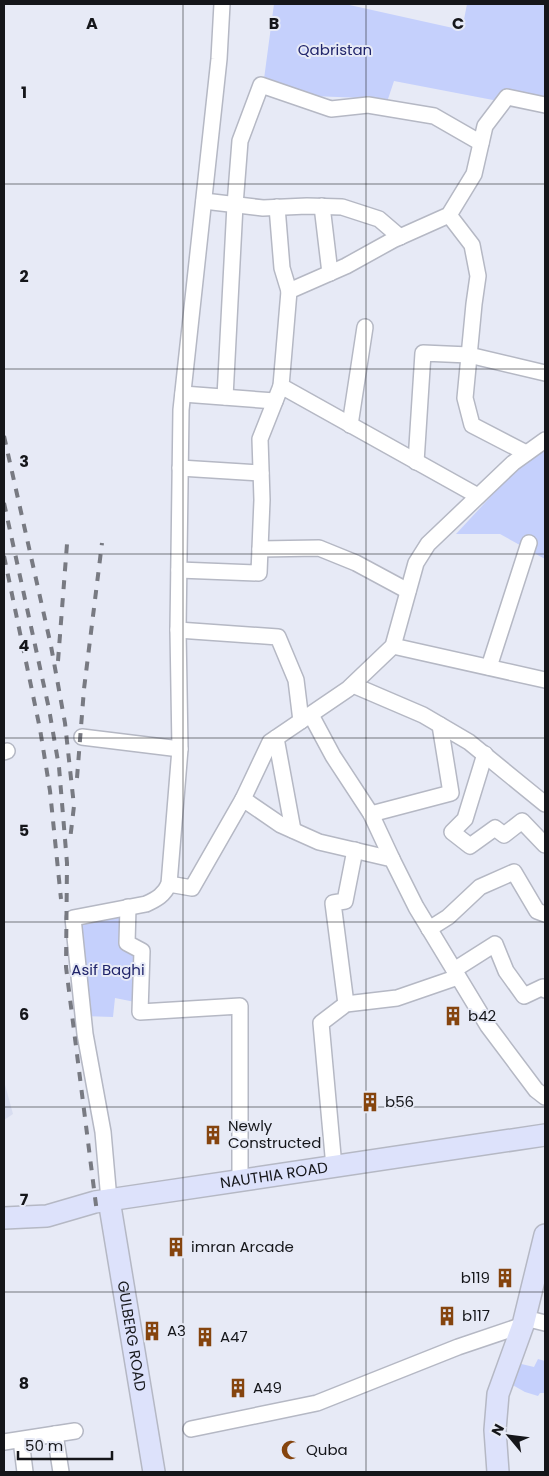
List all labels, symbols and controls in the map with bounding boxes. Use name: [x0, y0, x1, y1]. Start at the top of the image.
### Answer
text: A: [86, 12, 98, 35]
text: B: [269, 12, 279, 35]
text: C: [452, 12, 464, 35]
park label: Qabristan: [298, 39, 372, 60]
text: 1: [21, 81, 27, 104]
text: 2: [19, 265, 29, 288]
text: 3: [19, 450, 29, 473]
text: 4: [19, 634, 30, 657]
text: 5: [19, 819, 29, 842]
park label: Asif Baghi: [71, 959, 145, 980]
text: 6: [19, 1003, 29, 1026]
building icon: b42: [442, 1005, 464, 1027]
place label: b42: [468, 1005, 496, 1026]
building icon: b56: [359, 1091, 381, 1113]
place label: b56: [385, 1091, 414, 1112]
place label: Newly Constructed: [228, 1115, 321, 1153]
building icon: Newly Constructed: [202, 1124, 224, 1146]
street label: NAUTHIA ROAD: [219, 1156, 329, 1193]
text: 7: [20, 1188, 29, 1211]
building icon: imran Arcade: [165, 1236, 187, 1258]
place label: imran Arcade: [191, 1236, 294, 1257]
place label: b119: [461, 1267, 490, 1288]
building icon: b119: [494, 1267, 516, 1289]
street label: GULBERG ROAD: [113, 1279, 151, 1393]
building icon: b117: [436, 1305, 458, 1327]
place label: b117: [462, 1305, 490, 1326]
building icon: A3: [141, 1320, 163, 1342]
place label: A3: [167, 1320, 186, 1341]
building icon: A47: [194, 1326, 216, 1348]
place label: A47: [220, 1326, 248, 1347]
text: 8: [19, 1372, 29, 1395]
building icon: A49: [227, 1377, 249, 1399]
place label: A49: [253, 1377, 282, 1398]
north arrow: [484, 1411, 534, 1461]
text: N: [486, 1420, 509, 1439]
scale bar: [18, 1428, 111, 1460]
text: 50 m: [25, 1435, 63, 1456]
mosque icon: Quba: [280, 1439, 302, 1461]
place label: Quba: [306, 1439, 348, 1460]

